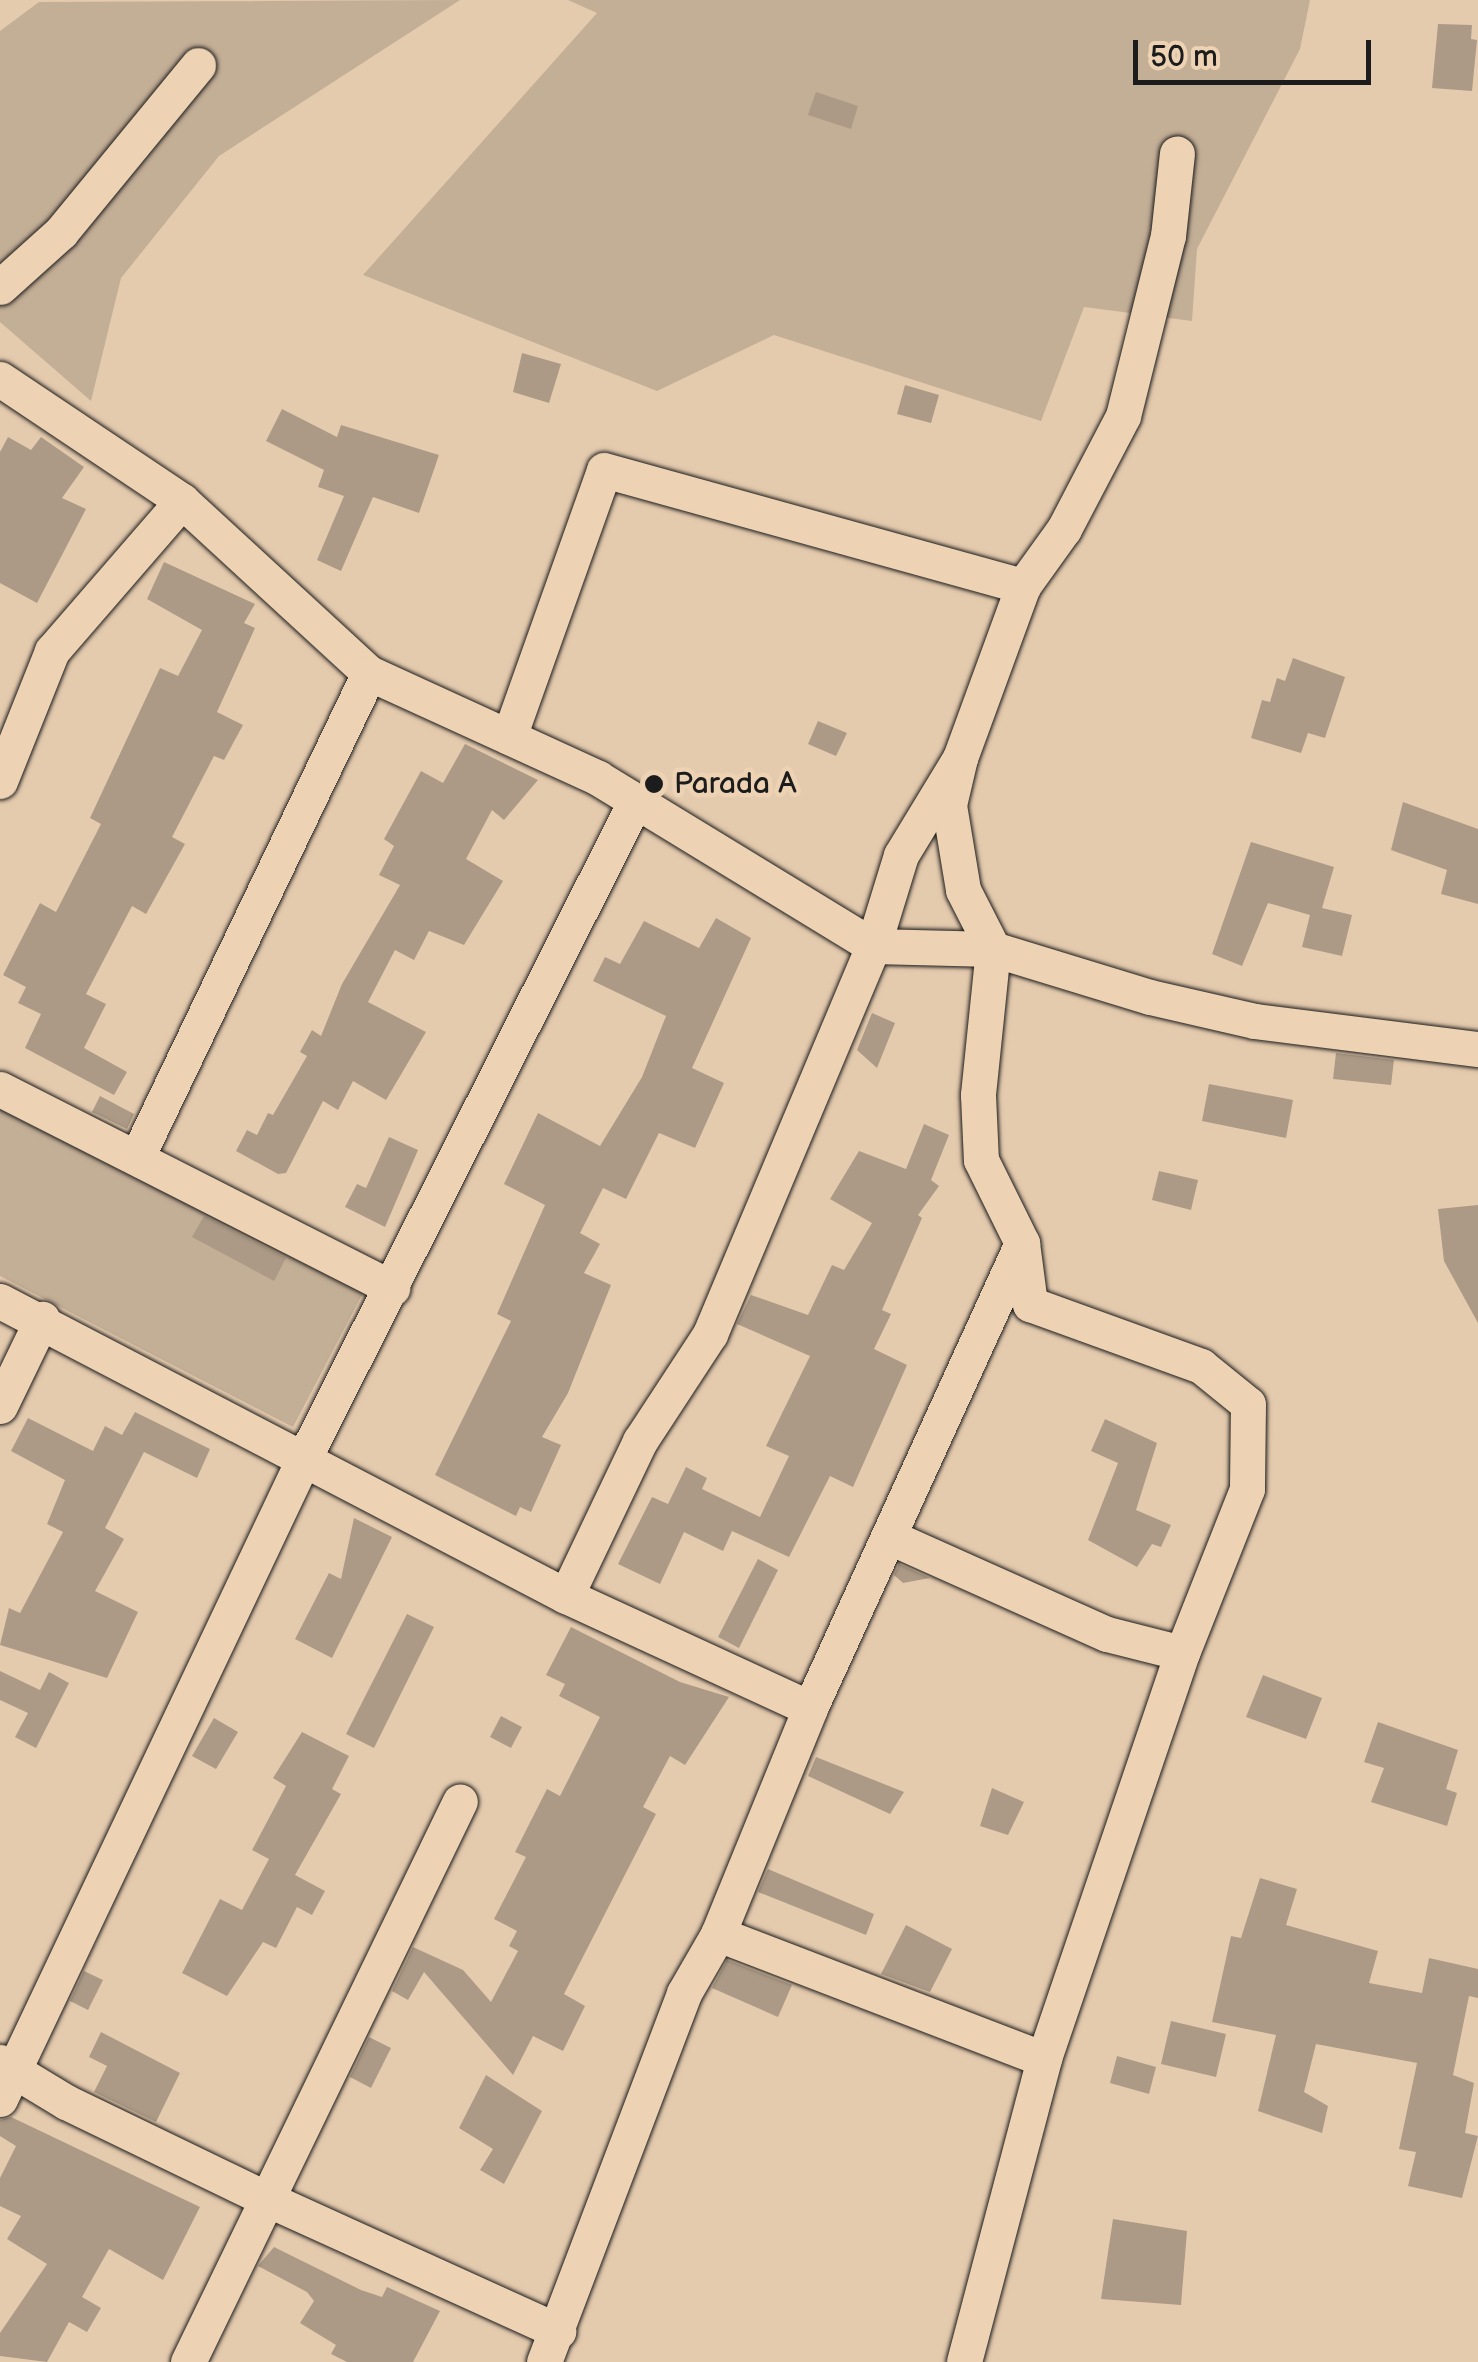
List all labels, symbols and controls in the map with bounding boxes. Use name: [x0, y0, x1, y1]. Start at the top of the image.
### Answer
scale bar: [1138, 20, 1376, 82]
text: 50 m: [1150, 39, 1218, 75]
place label: Parada A: [674, 766, 796, 802]
marker: Parada A: [643, 773, 665, 795]

